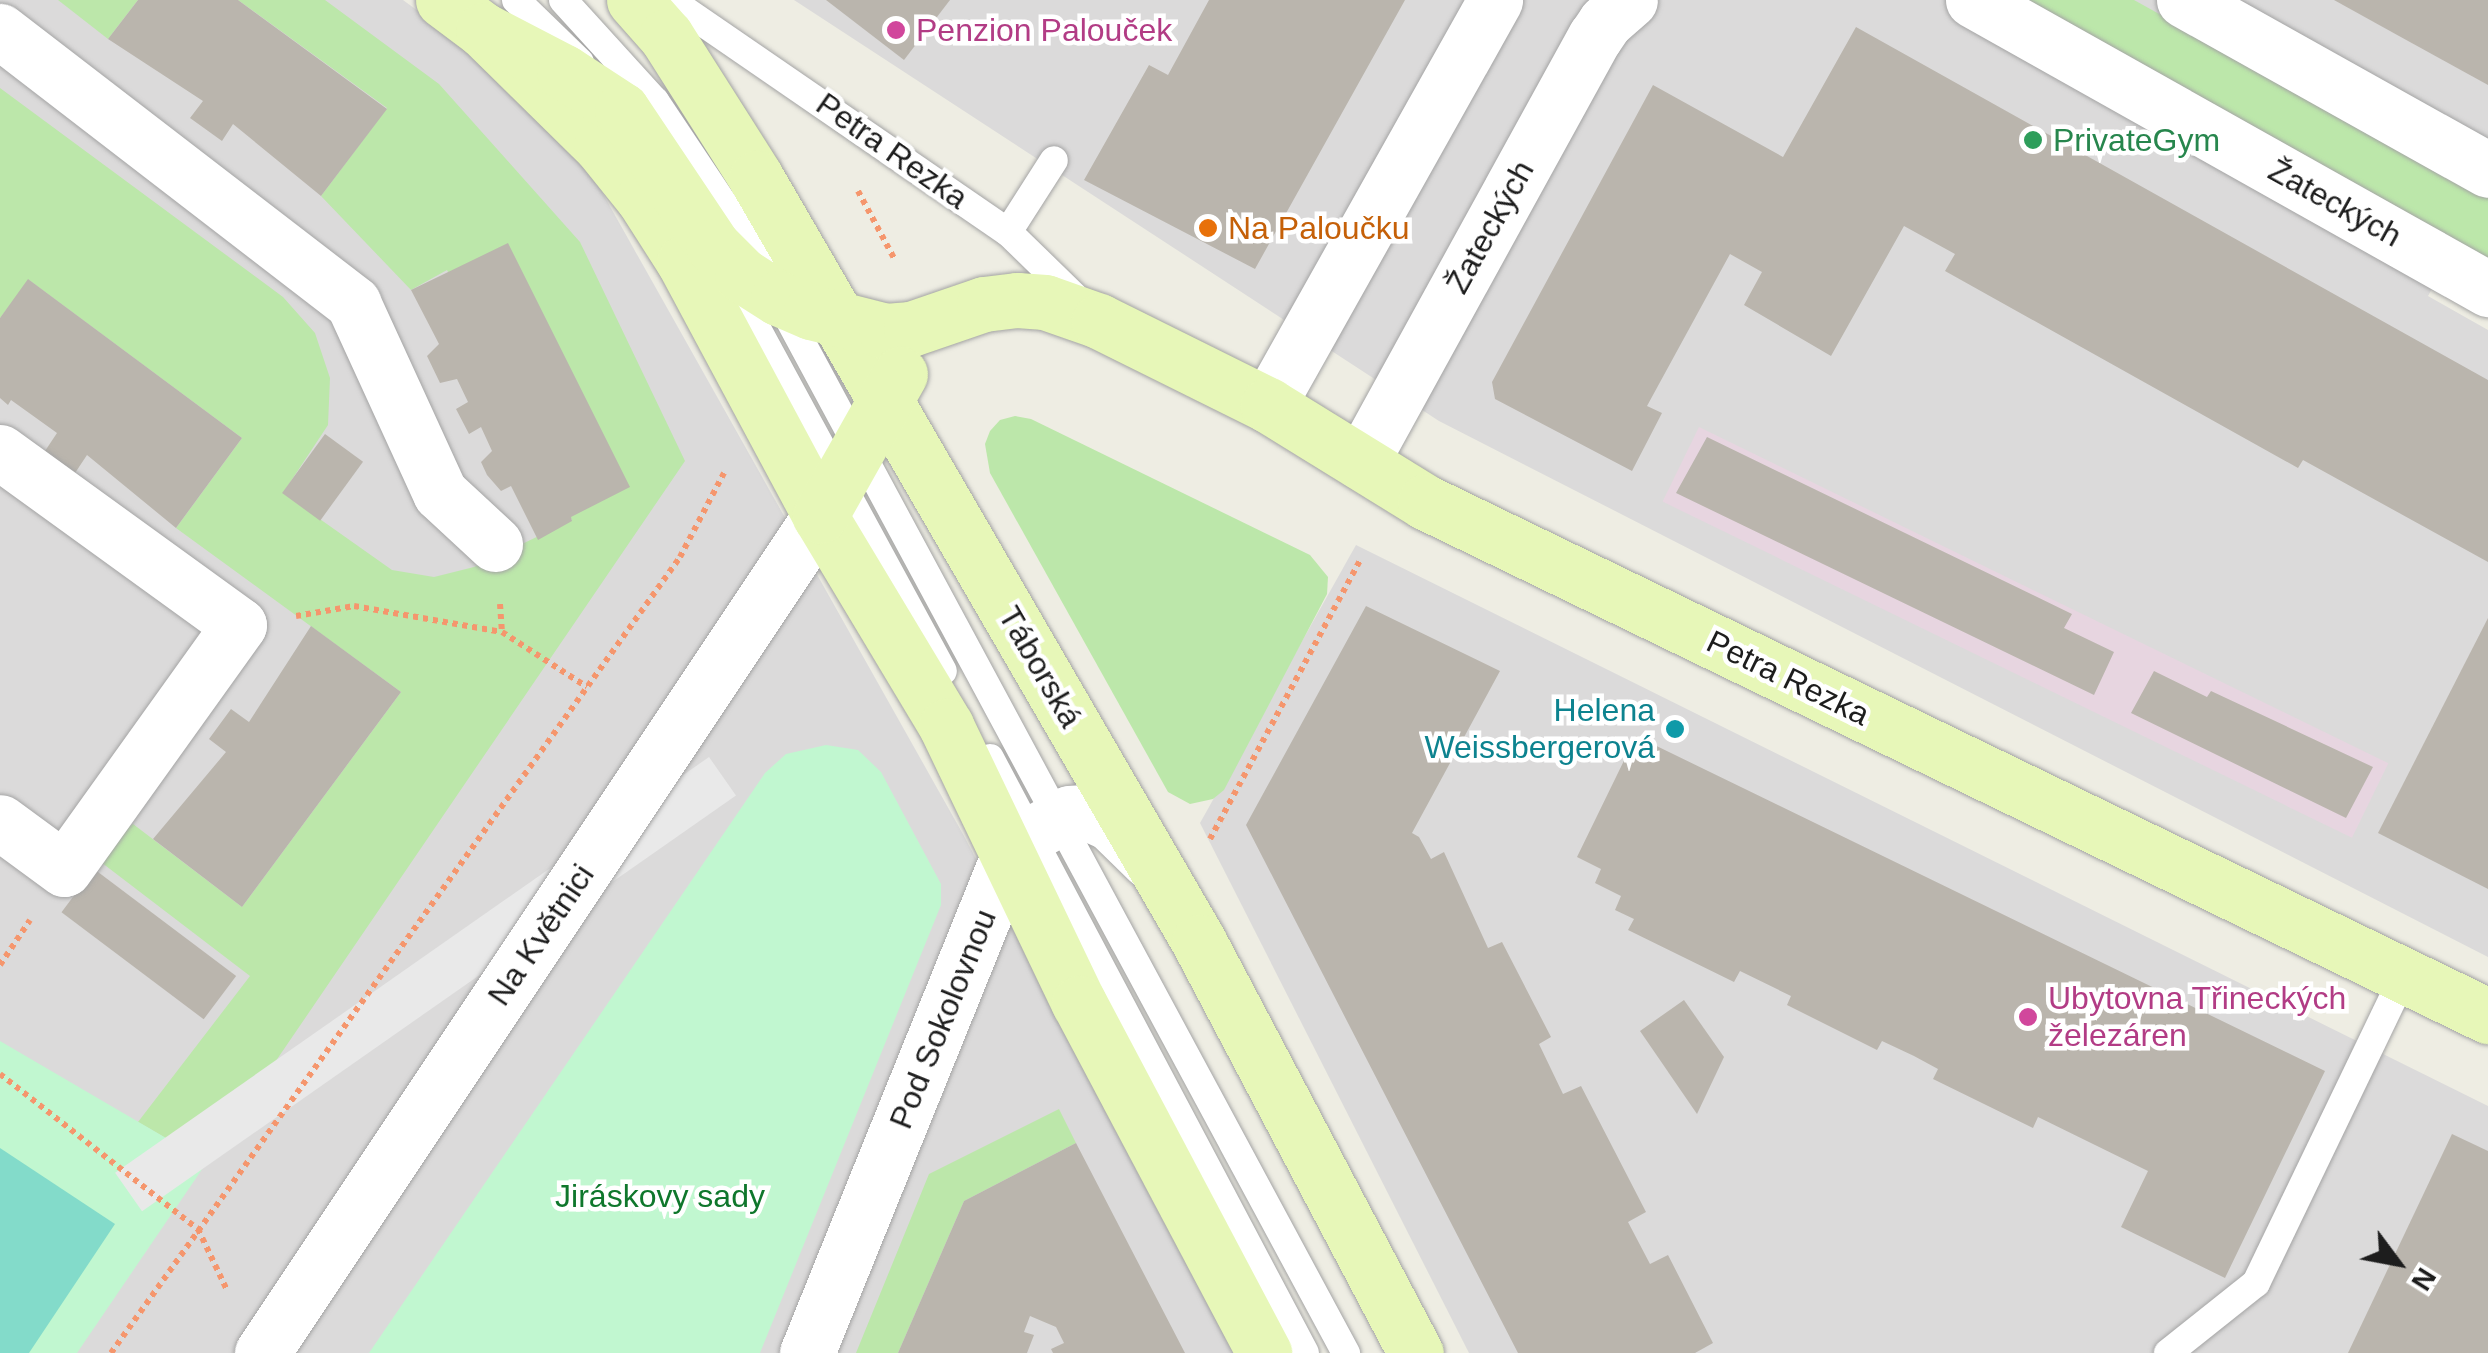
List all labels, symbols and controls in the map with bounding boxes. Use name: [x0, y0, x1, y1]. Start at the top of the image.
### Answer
place label: Penzion Palouček: [916, 11, 1172, 49]
marker: Penzion Palouček: [885, 19, 907, 41]
street label: Petra Rezka: [809, 85, 975, 217]
place label: PrivateGym: [2053, 121, 2220, 159]
marker: PrivateGym: [2022, 129, 2044, 151]
street label: Žateckých: [2262, 151, 2408, 255]
street label: Žateckých: [1438, 154, 1542, 300]
place label: Na Paloučku: [1228, 209, 1409, 247]
marker: Na Paloučku: [1197, 217, 1219, 239]
street label: Táborská: [990, 600, 1090, 734]
street label: Petra Rezka: [1700, 622, 1876, 734]
place label: Helena Weissbergerová: [1424, 692, 1655, 767]
marker: Helena Weissbergerová: [1664, 718, 1686, 740]
street label: Na Květnici: [480, 857, 602, 1013]
street label: Pod Sokolovnou: [882, 904, 1004, 1134]
place label: Ubytovna Třineckých železáren: [2048, 980, 2347, 1055]
marker: Ubytovna Třineckých železáren: [2017, 1006, 2039, 1028]
park label: Jiráskovy sady: [555, 1177, 765, 1215]
north arrow: [2348, 1213, 2448, 1313]
text: N: [2405, 1262, 2442, 1296]

